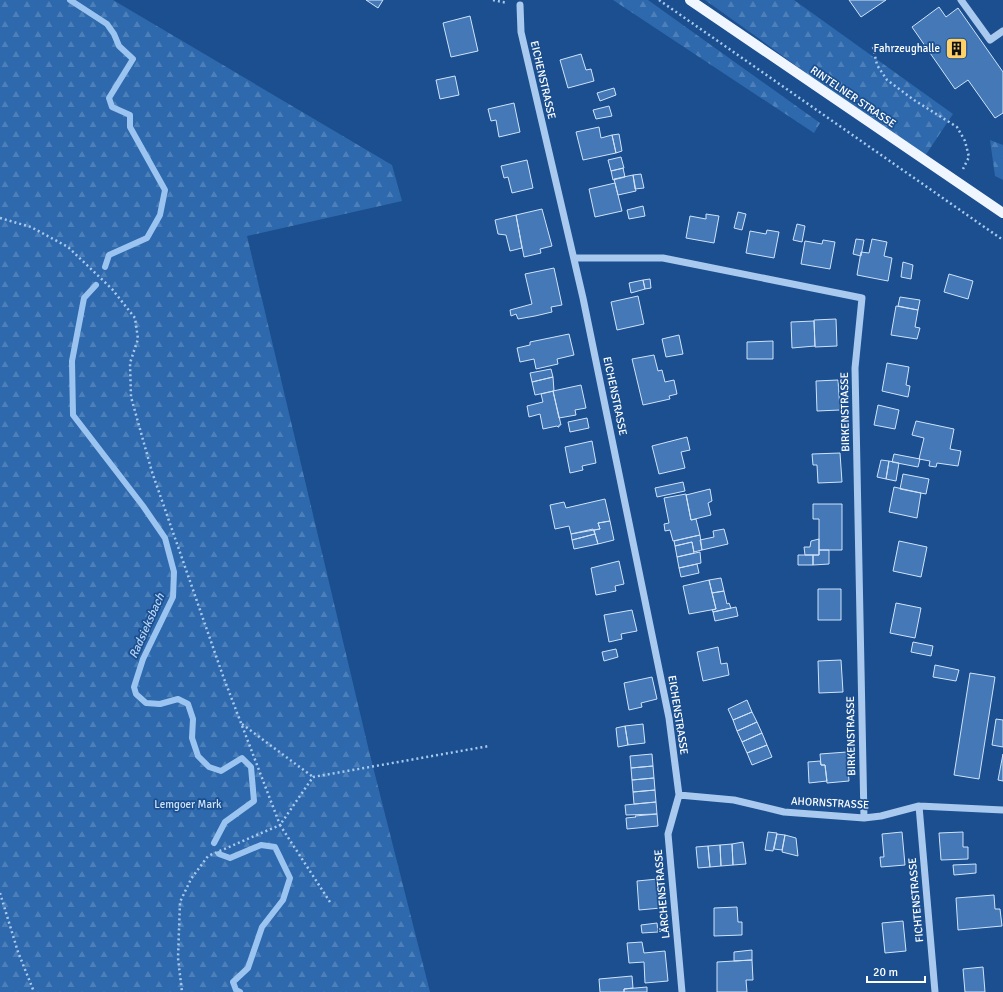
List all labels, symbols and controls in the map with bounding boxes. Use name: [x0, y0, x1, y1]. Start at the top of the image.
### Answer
building icon: Fahrzeughalle: [943, 35, 969, 61]
street label: EICHENSTRASSE: [528, 39, 558, 121]
place label: Fahrzeughalle: [874, 42, 940, 55]
street label: RINTELNER STRASSE: [808, 64, 898, 130]
street label: EICHENSTRASSE: [600, 355, 630, 437]
street label: BIRKENSTRASSE: [838, 372, 852, 452]
water label: Radsieksbach: [126, 591, 168, 661]
street label: EICHENSTRASSE: [665, 674, 691, 756]
street label: BIRKENSTRASSE: [844, 696, 858, 776]
street label: AHORNSTRASSE: [790, 794, 870, 812]
park label: Lemgoer Mark: [154, 798, 222, 811]
street label: LÄRCHENSTRASSE: [651, 849, 672, 939]
street label: FICHTENSTRASSE: [906, 857, 926, 943]
scale bar: [867, 958, 925, 984]
text: 20 m: [873, 965, 898, 980]

